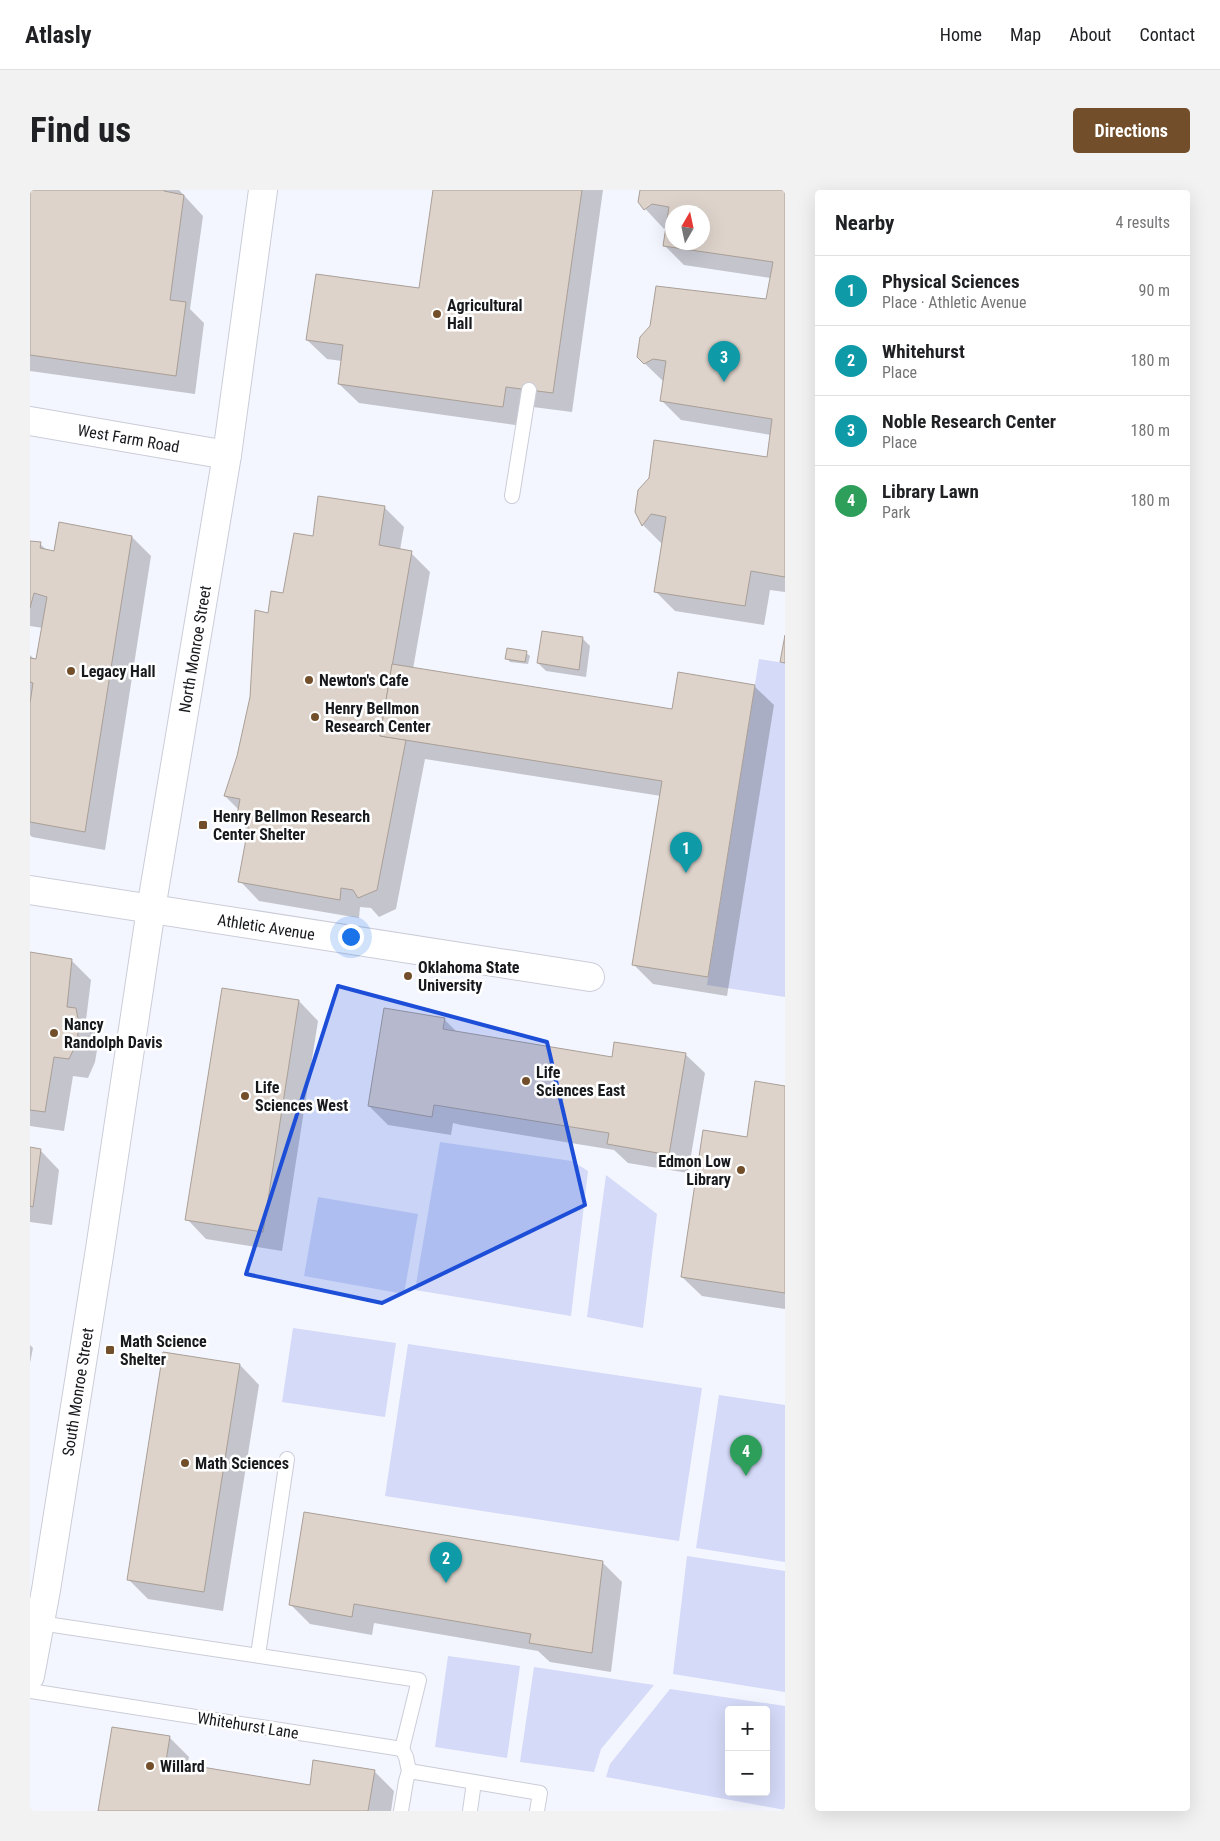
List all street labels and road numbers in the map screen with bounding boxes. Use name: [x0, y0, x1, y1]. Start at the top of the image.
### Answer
street label: West Farm Road: [76, 420, 181, 457]
street label: North Monroe Street: [175, 584, 215, 714]
street label: Athletic Avenue: [216, 910, 316, 944]
street label: South Monroe Street: [58, 1326, 97, 1457]
street label: Whitehurst Lane: [196, 1708, 300, 1743]

